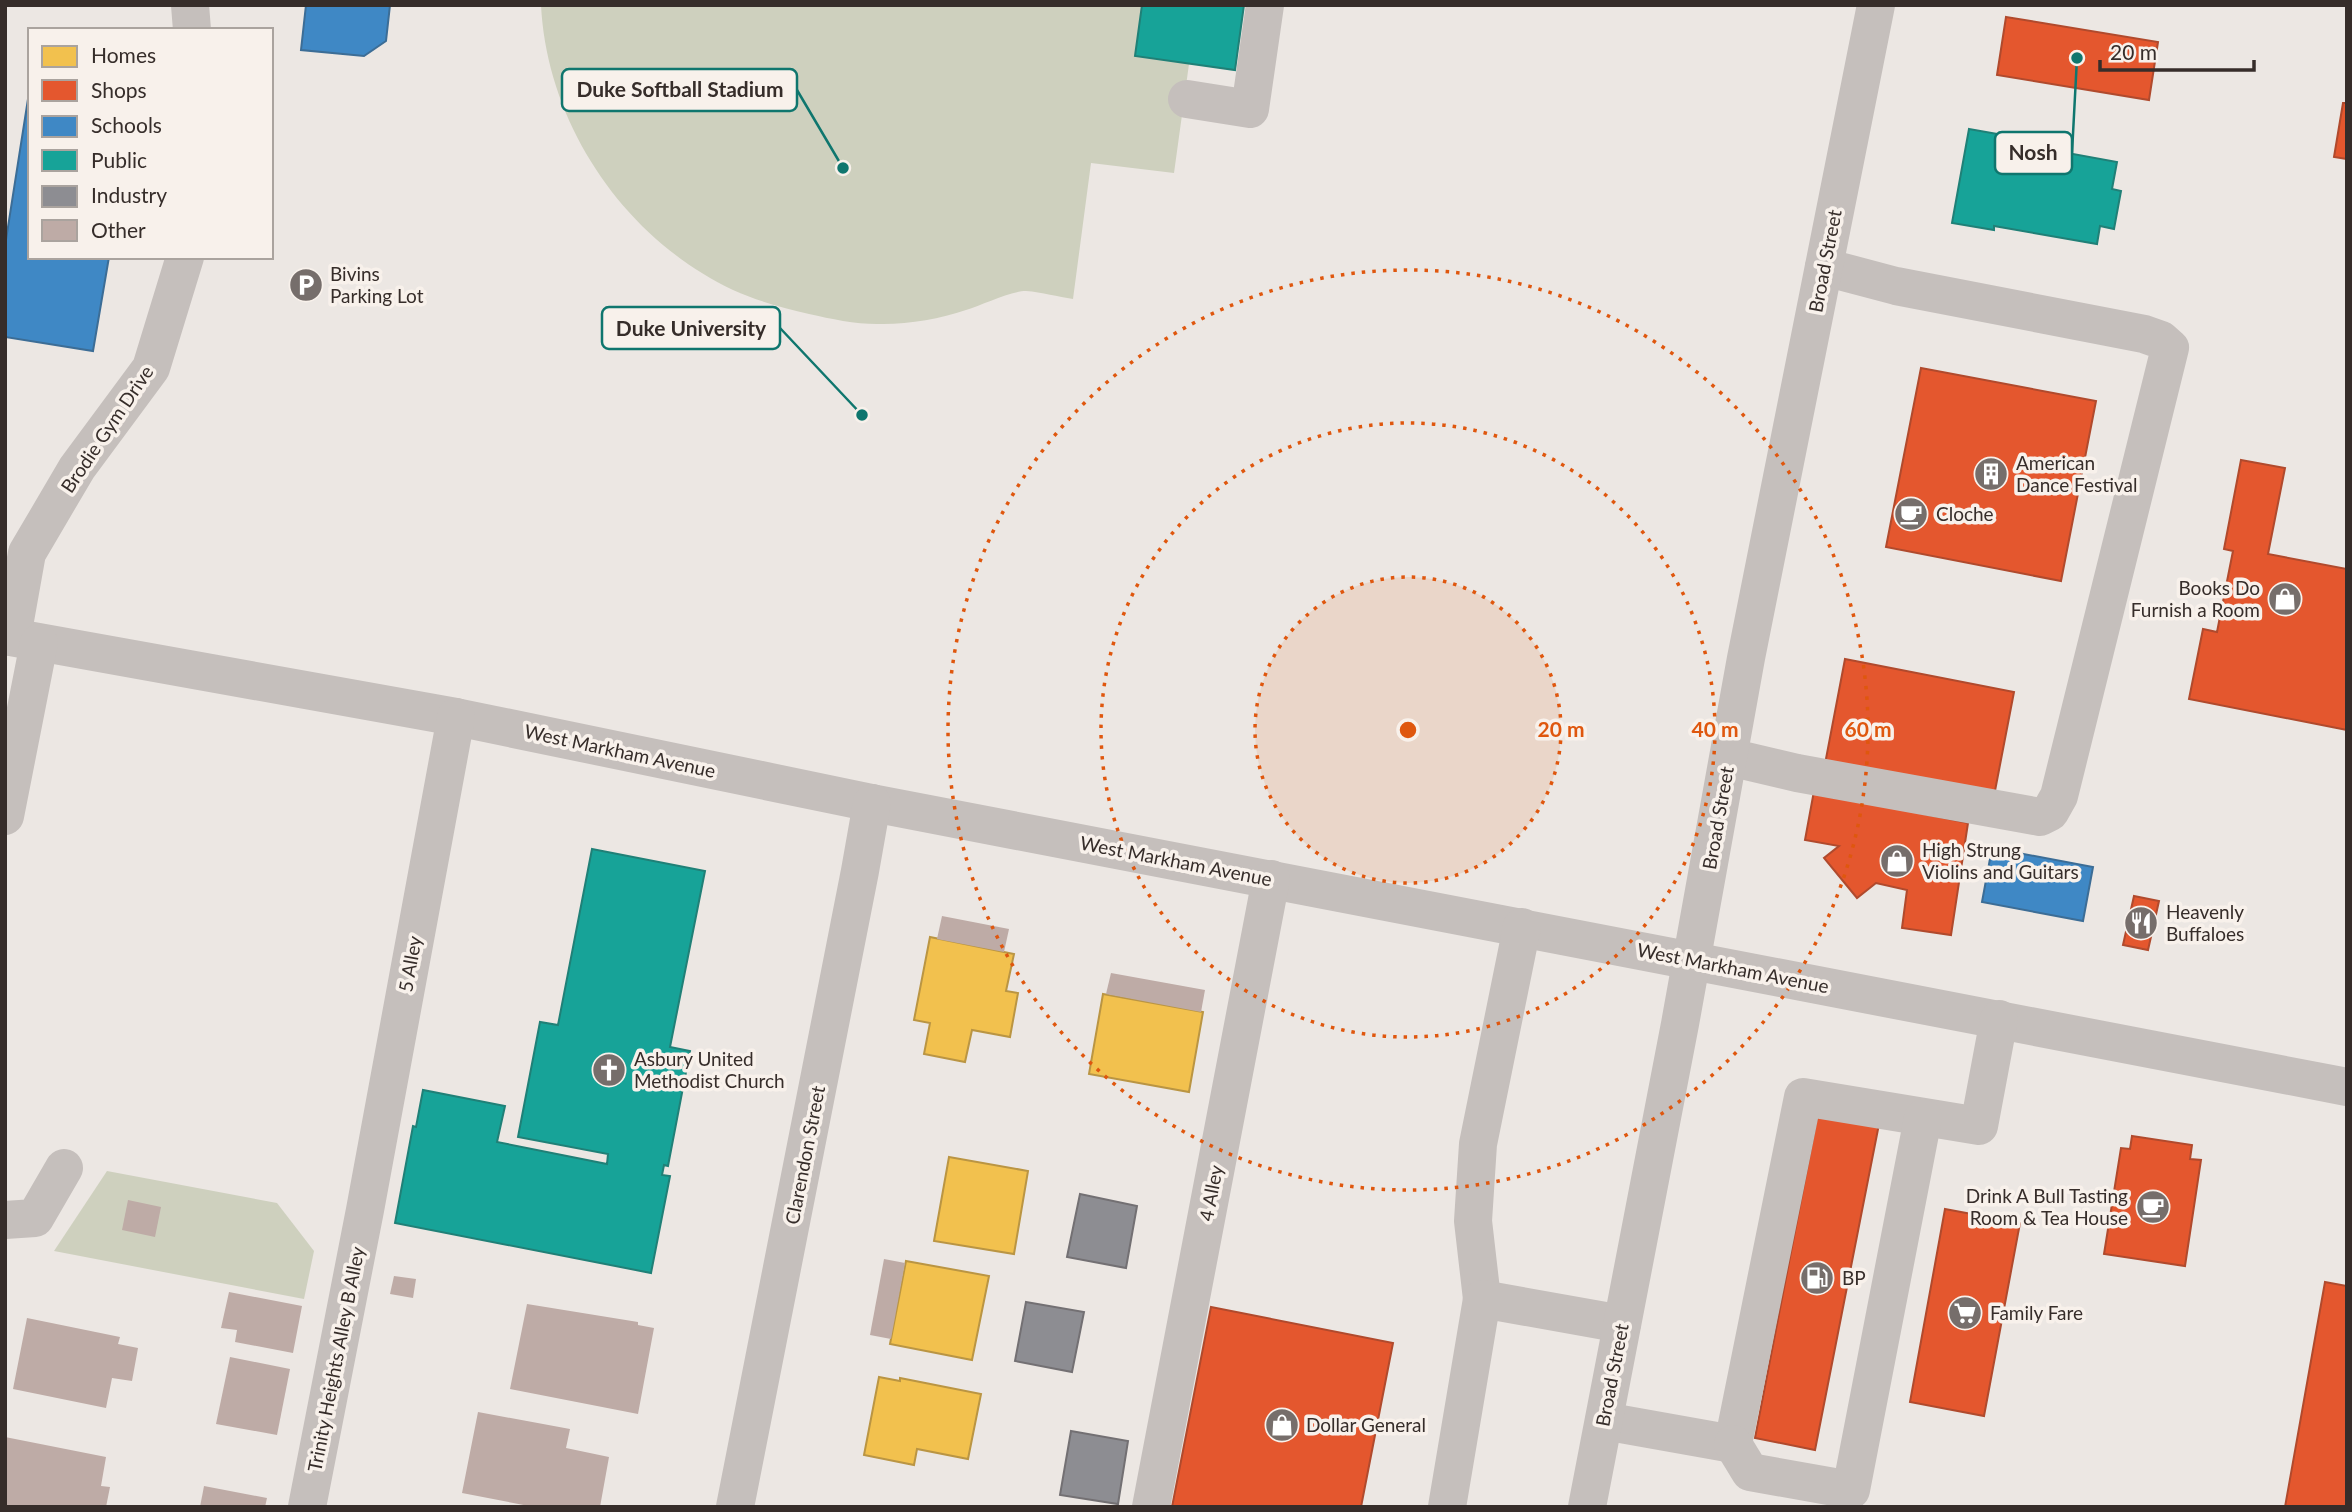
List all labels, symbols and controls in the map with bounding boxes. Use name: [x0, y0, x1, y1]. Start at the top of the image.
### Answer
legend: [28, 28, 273, 259]
scale bar: [2100, 28, 2254, 72]
text: 20 m: [2110, 39, 2157, 64]
text: Homes: [91, 42, 156, 67]
callout: Duke Softball Stadium: [562, 69, 797, 111]
text: Duke Softball Stadium: [576, 76, 784, 101]
text: Shops: [91, 77, 147, 102]
text: Schools: [91, 112, 162, 137]
callout: Nosh: [1995, 132, 2072, 174]
text: Nosh: [2009, 139, 2058, 164]
text: Public: [91, 147, 147, 172]
text: Industry: [91, 182, 167, 207]
street label: Broad Street: [1803, 207, 1846, 314]
text: Other: [91, 217, 146, 242]
place label: Bivins Parking Lot: [330, 262, 424, 307]
parking icon: Bivins Parking Lot: [287, 266, 325, 304]
callout: Duke University: [602, 307, 780, 349]
text: Duke University: [616, 315, 767, 340]
street label: Brodie Gym Drive: [56, 361, 158, 497]
place label: American Dance Festival: [2016, 451, 2137, 496]
building icon: American Dance Festival: [1972, 455, 2010, 493]
cafe icon: Cloche: [1892, 495, 1930, 533]
place label: Cloche: [1936, 502, 1994, 525]
place label: Books Do Furnish a Room: [2131, 576, 2260, 621]
shop icon: Books Do Furnish a Room: [2266, 580, 2304, 618]
text: 20 m: [1537, 716, 1585, 741]
text: 40 m: [1691, 716, 1739, 741]
text: 60 m: [1844, 716, 1892, 741]
centre of rings: [1396, 718, 1420, 742]
street label: West Markham Avenue: [522, 719, 718, 782]
street label: Broad Street: [1697, 764, 1738, 871]
street label: West Markham Avenue: [1078, 831, 1274, 890]
place label: High Strung Violins and Guitars: [1922, 838, 2079, 883]
shop icon: High Strung Violins and Guitars: [1878, 842, 1916, 880]
place label: Heavenly Buffaloes: [2166, 900, 2244, 945]
restaurant icon: Heavenly Buffaloes: [2122, 904, 2160, 942]
street label: 5 Alley: [393, 934, 426, 994]
street label: West Markham Avenue: [1635, 938, 1831, 997]
place label: Asbury United Methodist Church: [634, 1047, 785, 1092]
church icon: Asbury United Methodist Church: [590, 1051, 628, 1089]
street label: Clarendon Street: [780, 1083, 829, 1226]
street label: 4 Alley: [1194, 1163, 1227, 1223]
place label: Drink A Bull Tasting Room & Tea House: [1966, 1184, 2128, 1229]
cafe icon: Drink A Bull Tasting Room & Tea House: [2134, 1188, 2172, 1226]
street label: Trinity Heights Alley B Alley: [302, 1244, 369, 1473]
fuel station icon: BP: [1798, 1259, 1836, 1297]
place label: BP: [1842, 1266, 1866, 1289]
supermarket icon: Family Fare: [1946, 1294, 1984, 1332]
place label: Family Fare: [1990, 1301, 2083, 1324]
street label: Broad Street: [1590, 1321, 1633, 1428]
shop icon: Dollar General: [1263, 1406, 1301, 1444]
place label: Dollar General: [1306, 1413, 1426, 1436]

